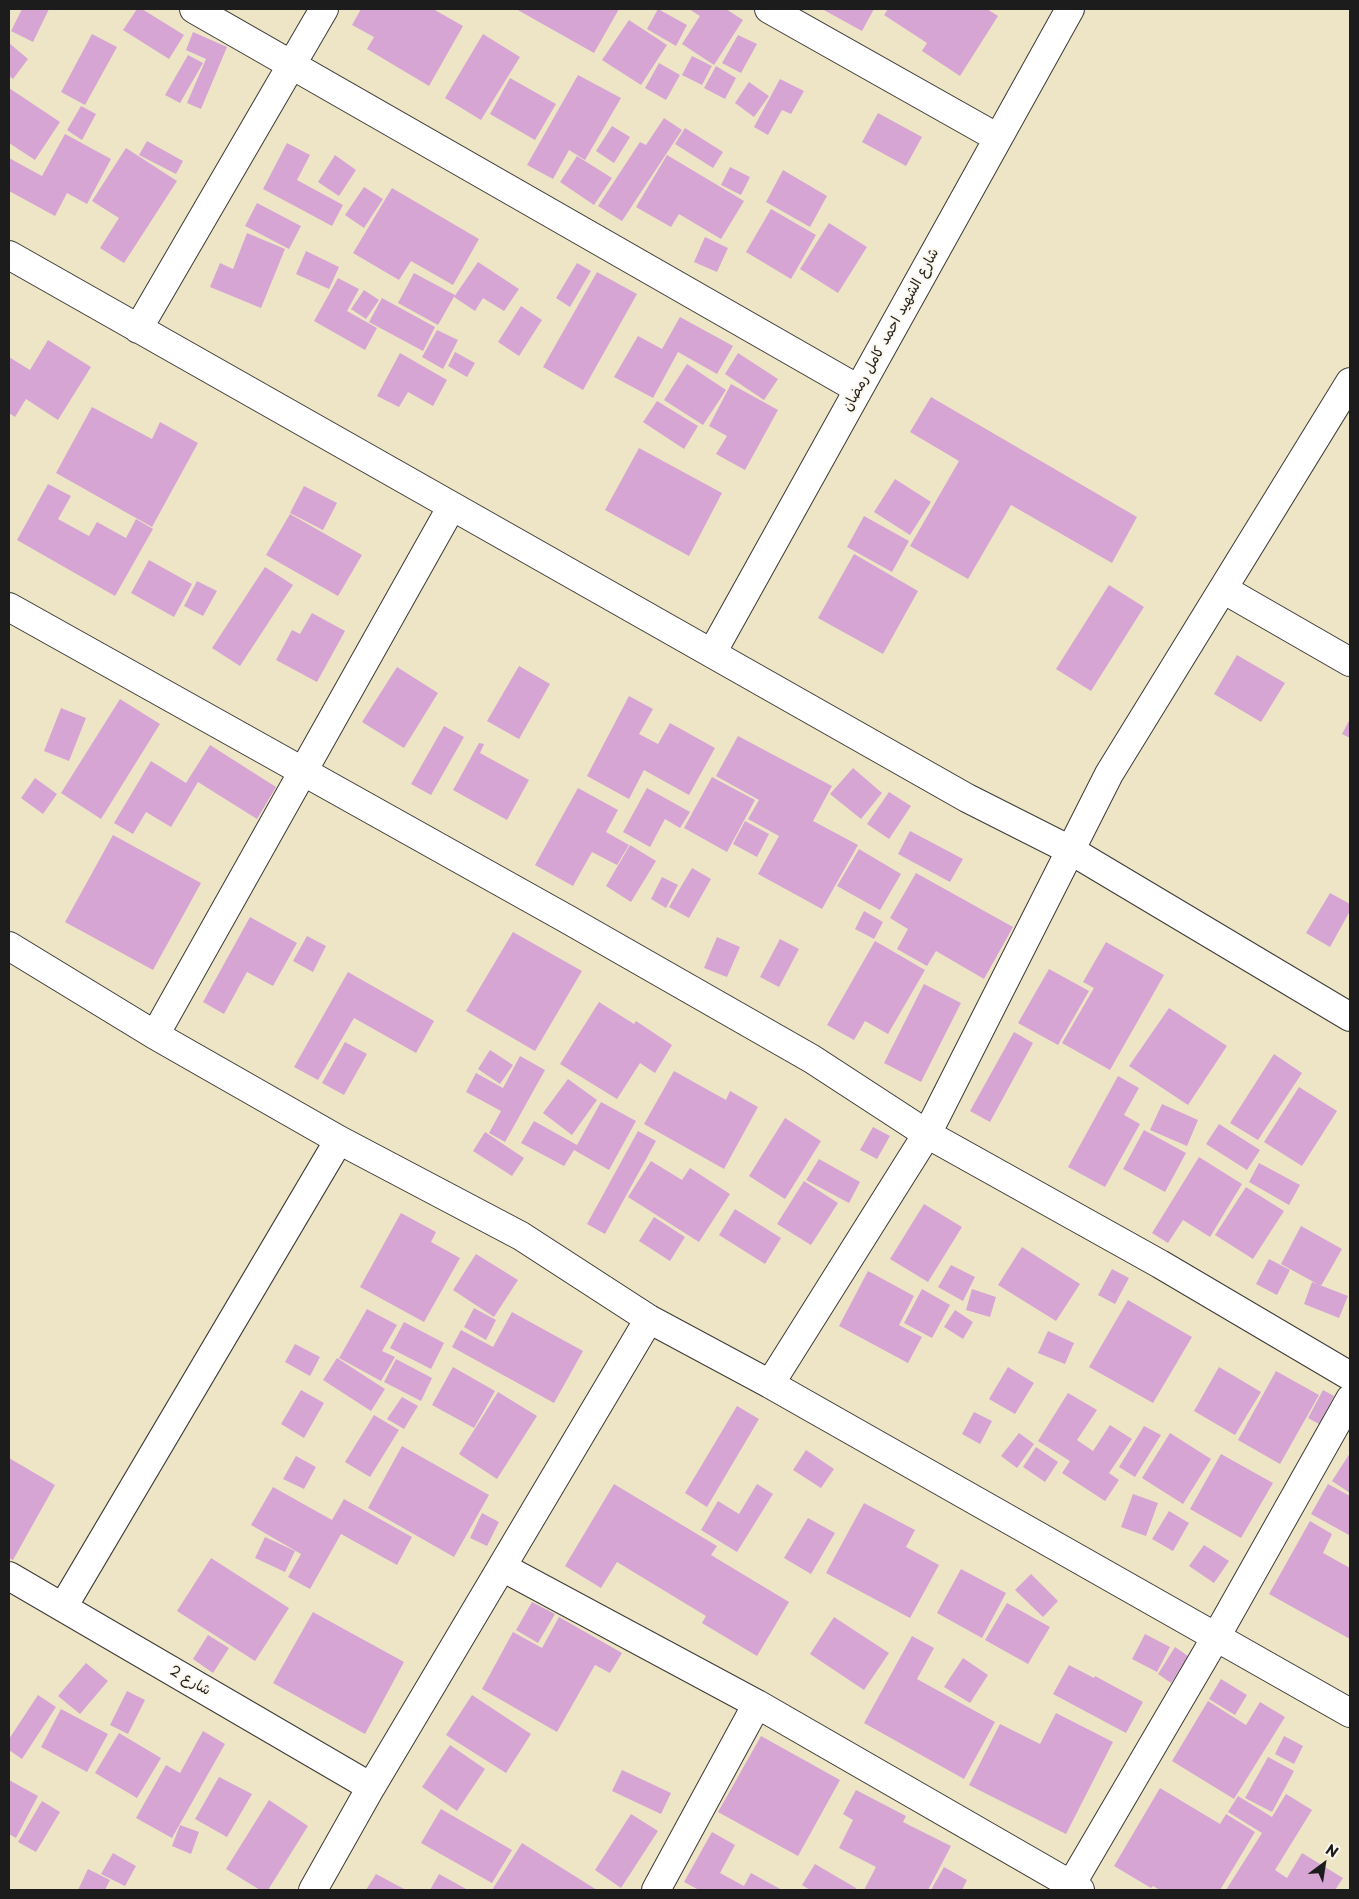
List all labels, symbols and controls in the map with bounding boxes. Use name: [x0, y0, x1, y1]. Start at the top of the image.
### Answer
street label: شارع الشهيد احمد كامل رمضان: [839, 246, 943, 414]
street label: شارع 2: [166, 1663, 214, 1699]
north arrow: [1299, 1839, 1349, 1889]
text: N: [1322, 1839, 1342, 1863]

